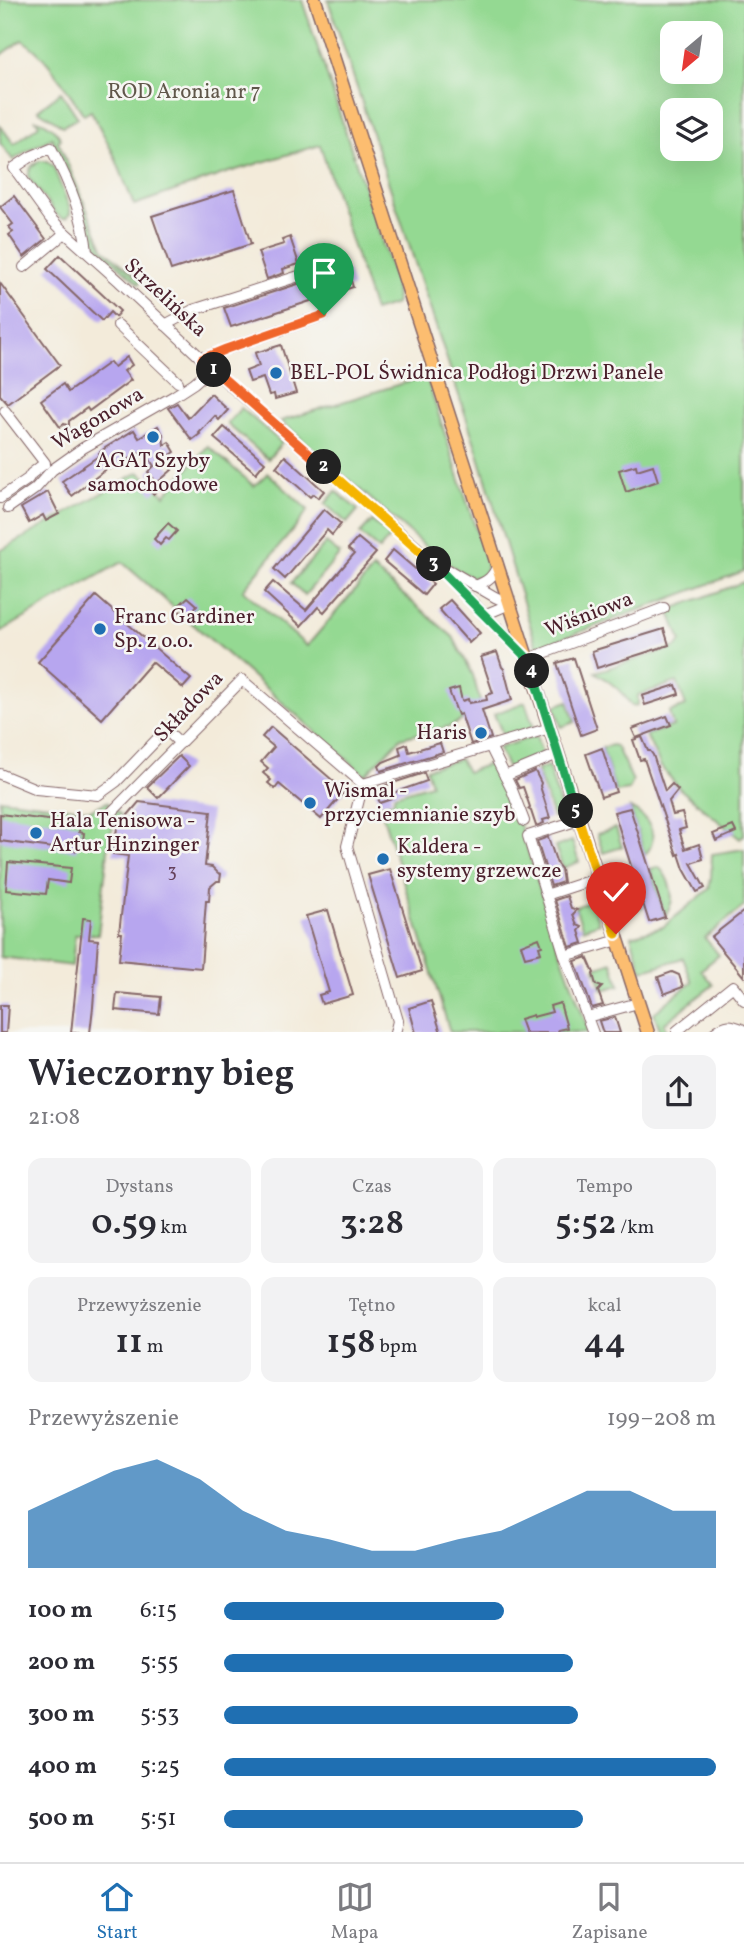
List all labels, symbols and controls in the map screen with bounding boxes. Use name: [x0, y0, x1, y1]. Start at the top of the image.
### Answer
north arrow: [660, 21, 723, 84]
map controls: [660, 21, 723, 161]
park label: ROD Aronia nr 7: [107, 78, 261, 107]
button: layers: [660, 98, 723, 161]
pin: [294, 243, 354, 315]
street label: Strzelińska: [117, 252, 213, 344]
icon: arrive: [305, 254, 343, 292]
pin: 1: [196, 352, 232, 388]
text: 1: [210, 356, 217, 382]
place label: BEL-POL Świdnica Podłogi Drzwi Panele: [290, 359, 664, 388]
marker: BEL-POL Świdnica Podłogi Drzwi Panele: [268, 365, 284, 381]
street label: Wagonowa: [47, 380, 149, 458]
marker: AGAT Szyby samochodowe: [145, 429, 161, 445]
place label: AGAT Szyby samochodowe: [88, 447, 218, 500]
pin: 2: [306, 449, 342, 484]
text: 2: [319, 453, 328, 479]
pin: 3: [416, 546, 452, 582]
text: 3: [429, 550, 438, 576]
street label: Wiśniowa: [541, 585, 637, 645]
place label: Franc Gardiner Sp. z o.o.: [114, 603, 255, 656]
marker: Franc Gardiner Sp. z o.o.: [92, 621, 108, 637]
pin: 4: [514, 654, 550, 688]
text: 4: [526, 657, 537, 683]
street label: Składowa: [148, 665, 230, 749]
place label: Haris: [417, 719, 467, 748]
marker: Haris: [473, 725, 489, 741]
place label: Wismal - przyciemnianie szyb: [324, 777, 515, 830]
pin: 5: [558, 794, 594, 828]
marker: Wismal - przyciemnianie szyb: [302, 795, 318, 811]
text: 5: [571, 797, 580, 823]
place label: Hala Tenisowa - Artur Hinzinger: [50, 807, 200, 860]
marker: Hala Tenisowa - Artur Hinzinger: [28, 825, 44, 841]
place label: Kaldera - systemy grzewcze: [397, 833, 561, 886]
marker: Kaldera - systemy grzewcze: [375, 851, 391, 867]
house number: 3: [167, 860, 177, 885]
pin: [586, 862, 646, 934]
icon: check: [597, 873, 635, 911]
text: Wieczorny bieg: [28, 1049, 295, 1102]
button: share: [642, 1055, 716, 1129]
text: 21:08: [28, 1102, 80, 1134]
text: Dystans: [105, 1174, 173, 1200]
text: Czas: [352, 1174, 392, 1200]
text: Tempo: [576, 1174, 633, 1200]
text: 0.59: [91, 1200, 157, 1248]
text: 3:28: [340, 1200, 404, 1248]
text: 5:52: [555, 1200, 616, 1248]
text: km: [157, 1215, 188, 1241]
text: /km: [616, 1215, 654, 1241]
text: Przewyższenie: [77, 1293, 202, 1319]
text: Tętno: [349, 1293, 395, 1319]
text: kcal: [588, 1293, 622, 1319]
text: 11: [115, 1319, 143, 1367]
text: 158: [326, 1319, 376, 1367]
text: 44: [584, 1319, 626, 1367]
text: m: [143, 1334, 164, 1360]
text: bpm: [376, 1334, 418, 1360]
text: Przewyższenie: [28, 1403, 179, 1435]
text: 199–208 m: [607, 1403, 716, 1435]
text: 100 m: [28, 1595, 93, 1627]
text: 6:15: [140, 1595, 177, 1627]
text: 200 m: [28, 1647, 95, 1679]
text: 5:55: [140, 1647, 179, 1679]
text: 300 m: [28, 1699, 95, 1731]
text: 5:53: [140, 1699, 179, 1731]
text: 400 m: [28, 1751, 97, 1783]
text: 5:25: [140, 1751, 180, 1783]
text: 500 m: [28, 1803, 94, 1835]
text: 5:51: [140, 1803, 176, 1835]
tab: Start: [97, 1878, 138, 1946]
tab: Mapa: [331, 1878, 378, 1946]
tab: Zapisane: [571, 1878, 647, 1946]

